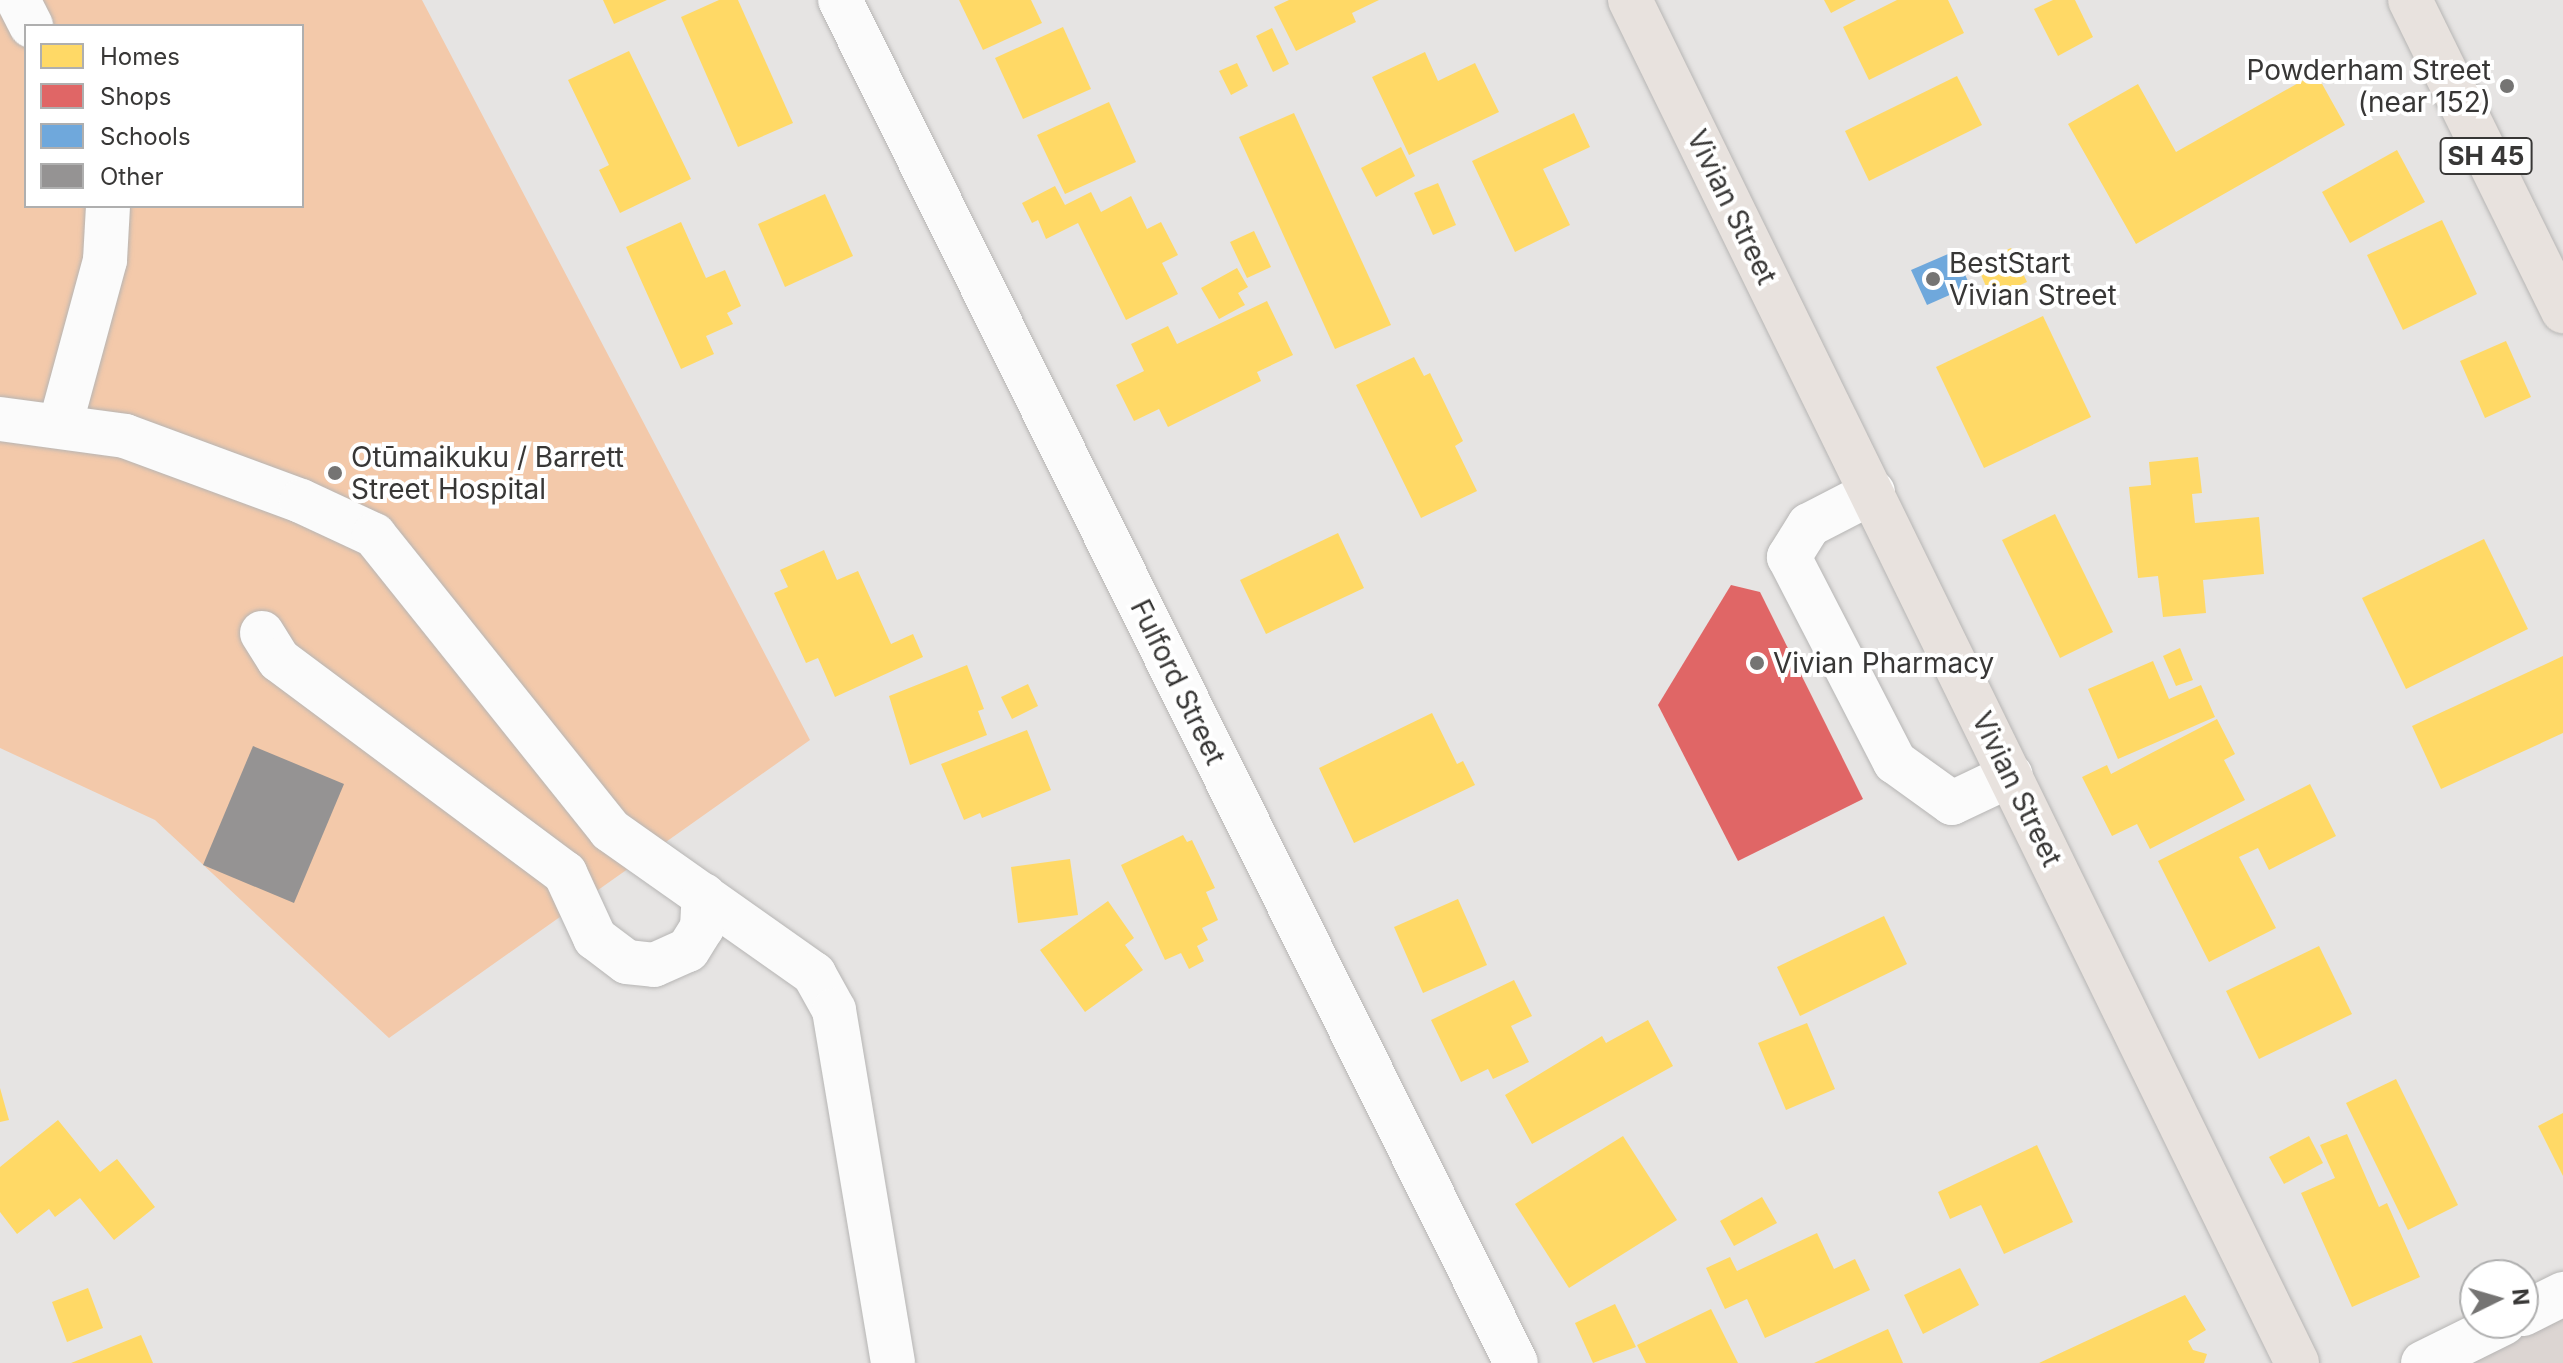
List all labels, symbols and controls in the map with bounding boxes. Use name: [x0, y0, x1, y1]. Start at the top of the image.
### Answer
legend: [24, 24, 304, 208]
text: Homes: [100, 42, 180, 71]
place label: Powderham Street (near 152): [2246, 53, 2491, 119]
marker: Powderham Street (near 152): [2498, 77, 2516, 95]
text: Shops: [100, 82, 171, 111]
text: Schools: [100, 122, 191, 151]
street label: Vivian Street: [1680, 124, 1784, 290]
road number: SH 45: [2438, 134, 2534, 178]
text: Other: [100, 162, 163, 191]
place label: BestStart Vivian Street: [1949, 246, 2117, 312]
marker: BestStart Vivian Street: [1924, 270, 1942, 288]
place label: Otūmaikuku / Barrett Street Hospital: [351, 440, 624, 506]
marker: Otūmaikuku / Barrett Street Hospital: [326, 464, 344, 482]
street label: Fulford Street: [1124, 594, 1232, 770]
place label: Vivian Pharmacy: [1773, 646, 1994, 680]
marker: Vivian Pharmacy: [1748, 654, 1766, 672]
street label: Vivian Street: [1965, 706, 2069, 872]
north arrow: [2459, 1259, 2539, 1339]
text: N: [2507, 1288, 2535, 1307]

